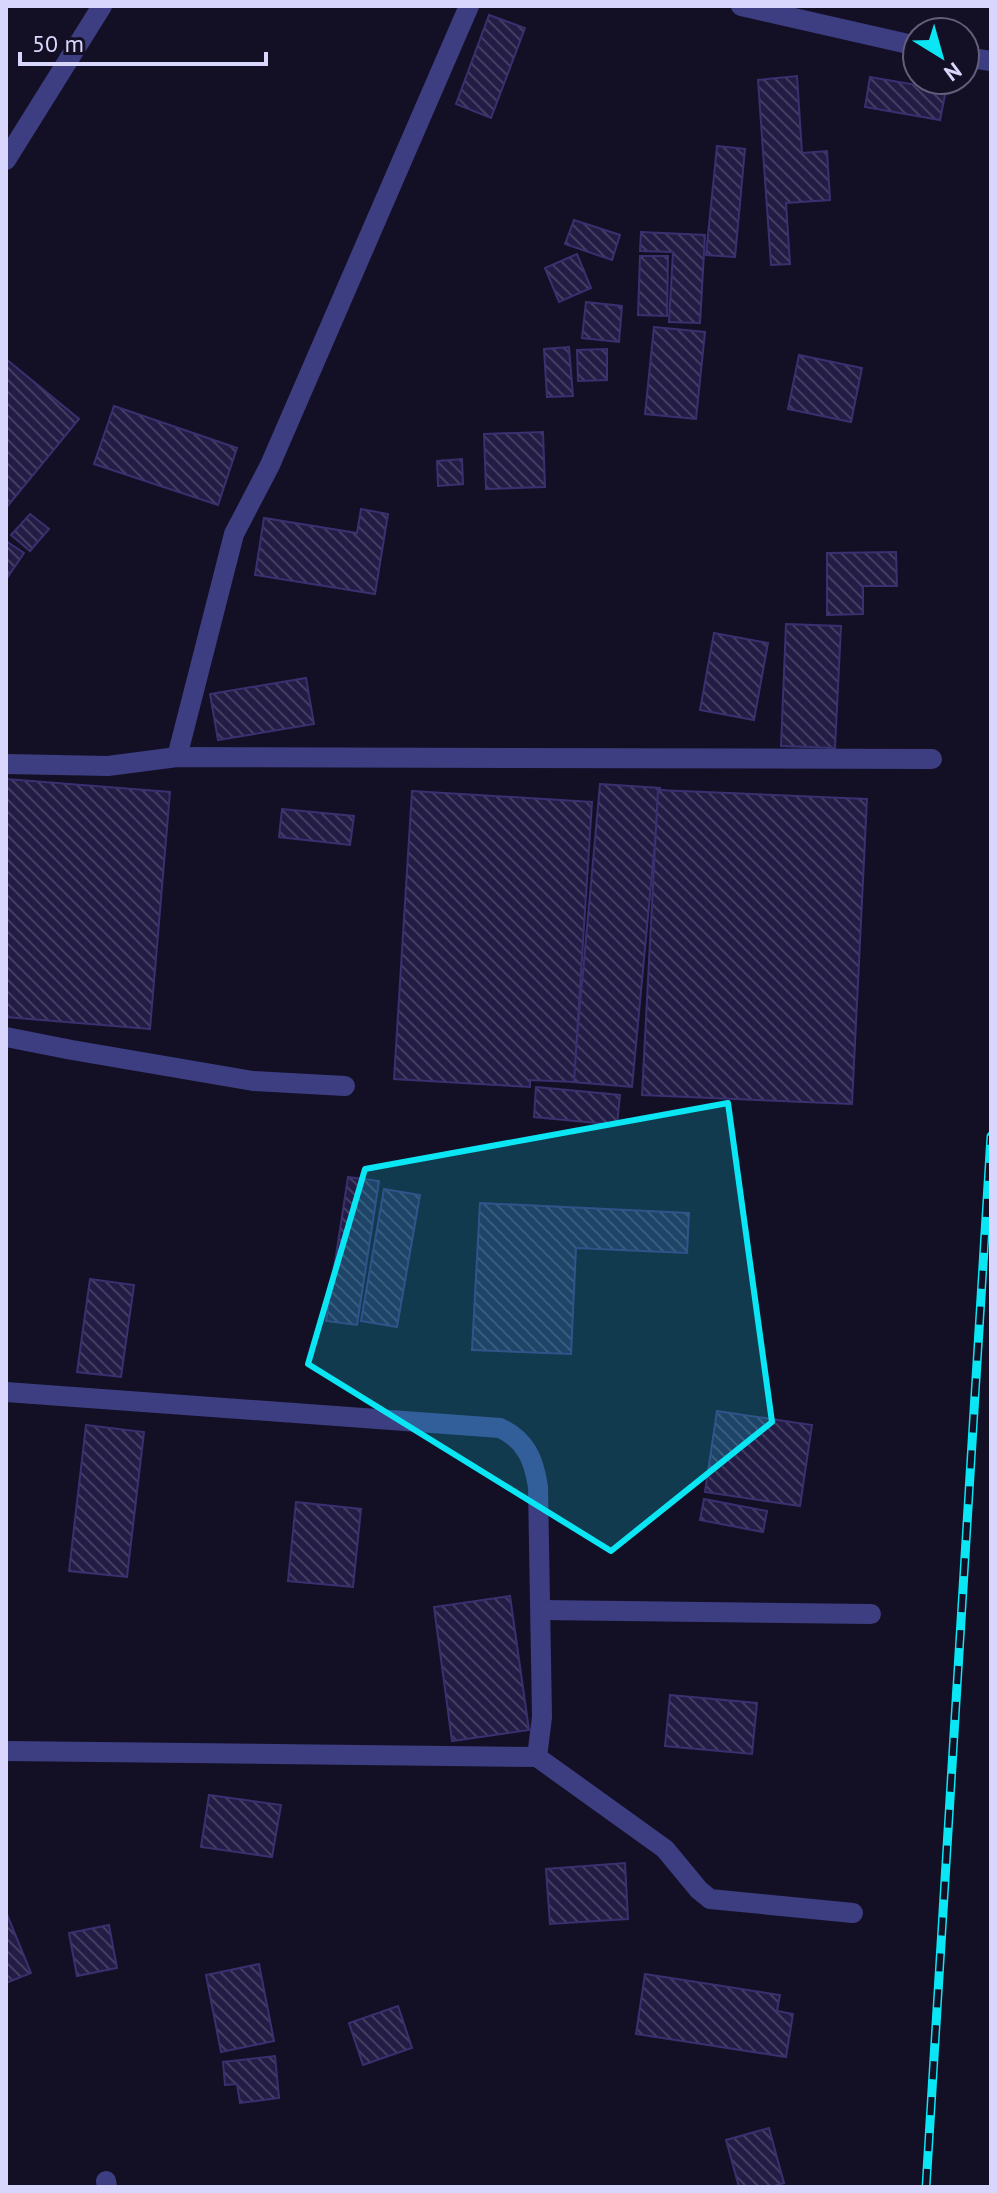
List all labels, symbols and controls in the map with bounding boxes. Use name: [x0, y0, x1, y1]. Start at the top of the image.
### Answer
scale bar: [20, 16, 266, 66]
north arrow: [901, 16, 981, 96]
text: 50 m: [32, 28, 84, 59]
text: N: [939, 56, 967, 88]

